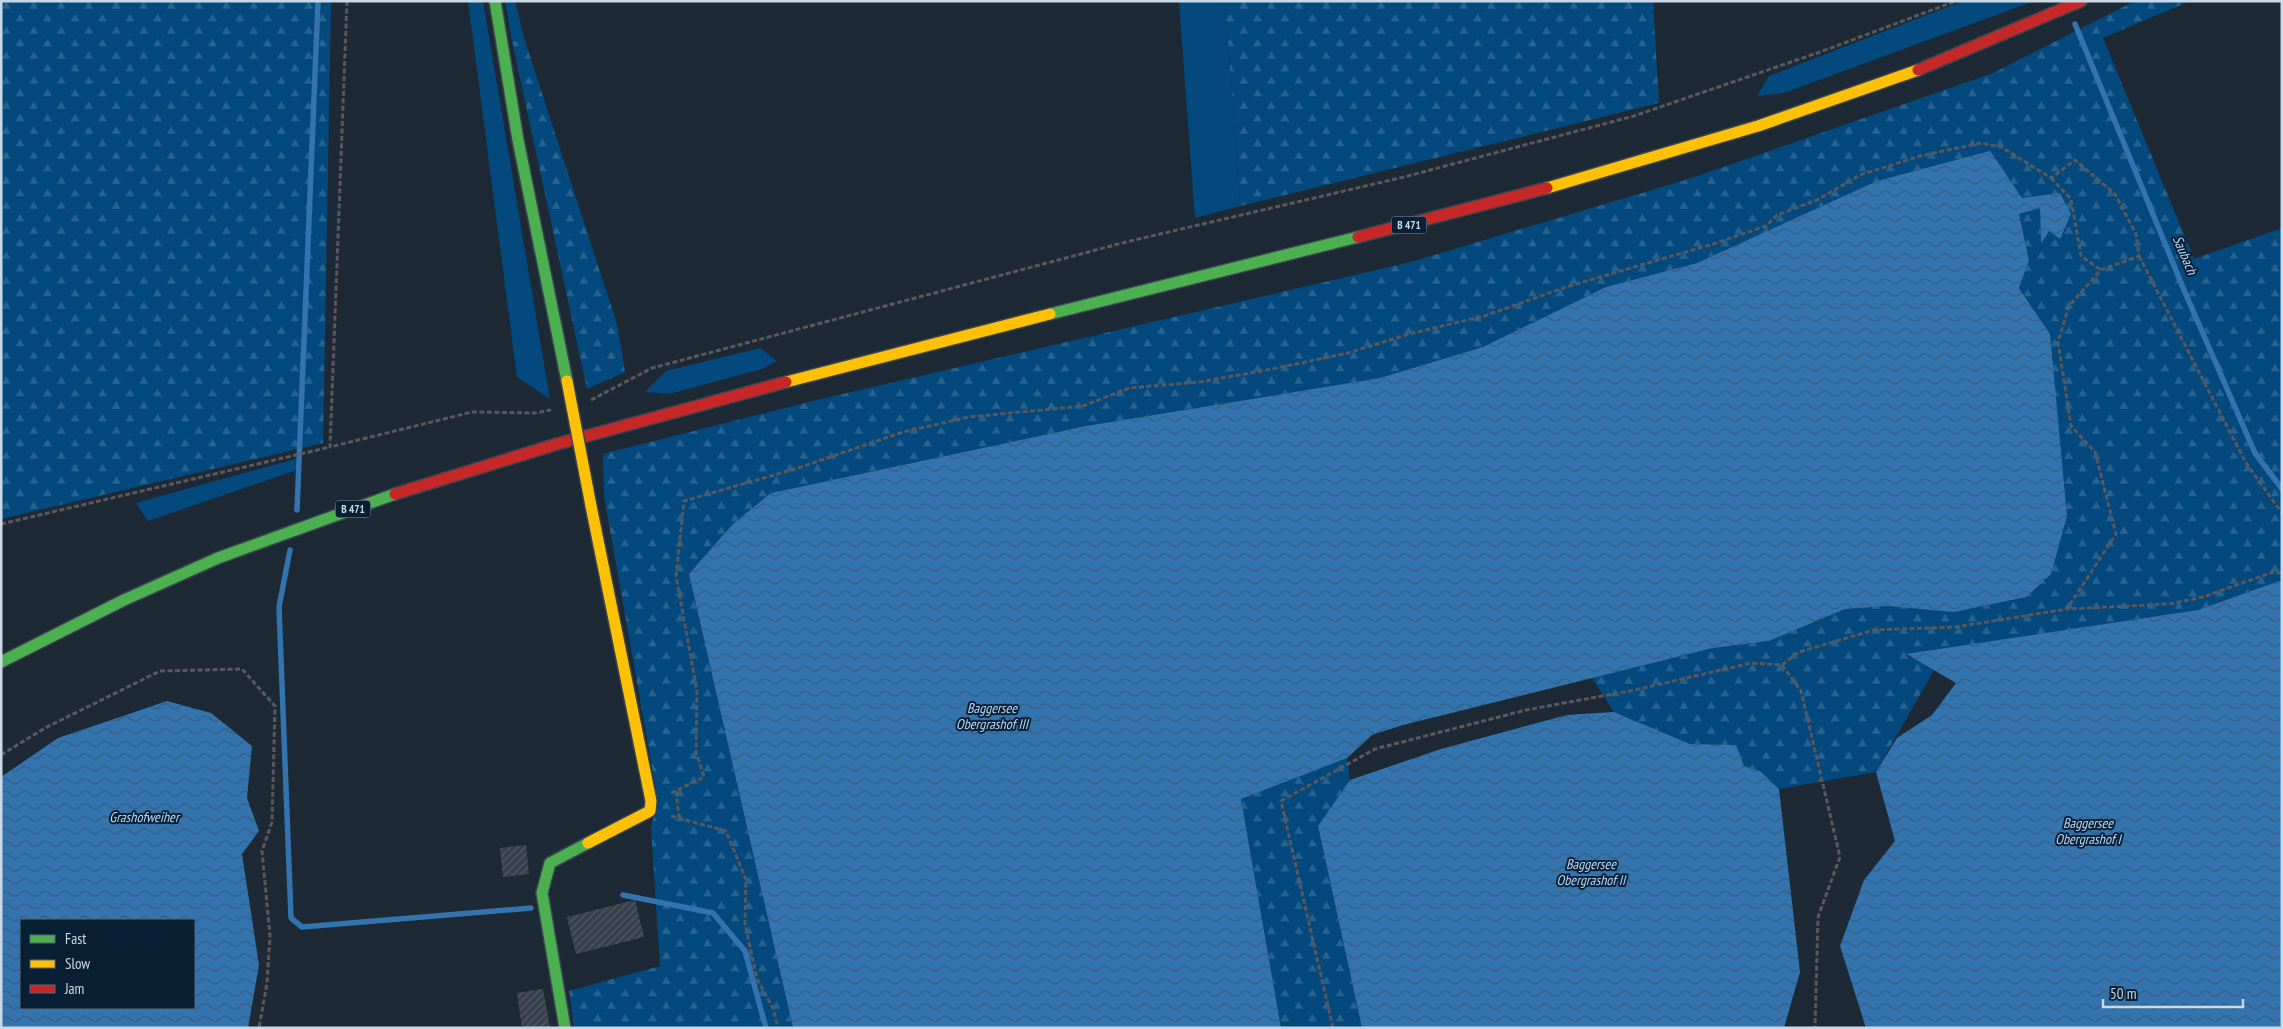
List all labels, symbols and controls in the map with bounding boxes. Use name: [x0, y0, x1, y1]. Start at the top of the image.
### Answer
road number: B 471: [1392, 216, 1426, 234]
water label: Saubach: [2169, 233, 2202, 278]
road number: B 471: [336, 500, 370, 518]
water label: Baggersee Obergrashof III: [956, 699, 1030, 733]
water label: Grashofweiher: [109, 808, 181, 826]
water label: Baggersee Obergrashof I: [2055, 814, 2122, 848]
water label: Baggersee Obergrashof II: [1557, 855, 1627, 889]
legend: [20, 919, 195, 1009]
text: Fast: [65, 929, 86, 948]
text: Slow: [65, 954, 90, 973]
scale bar: [2103, 976, 2243, 1008]
text: Jam: [64, 979, 84, 998]
text: 50 m: [2110, 984, 2136, 1003]

